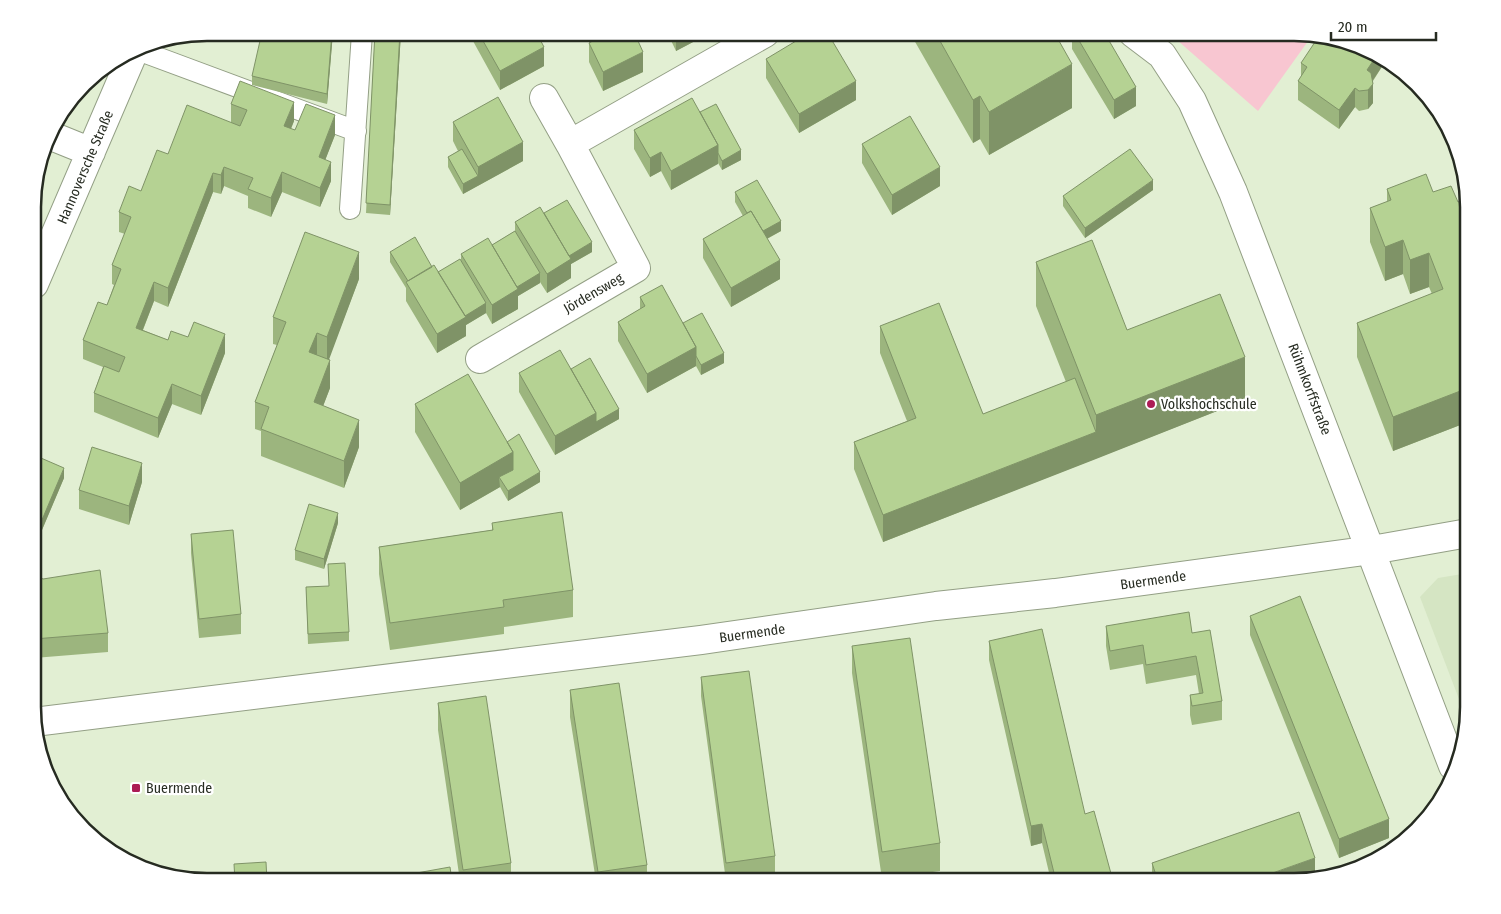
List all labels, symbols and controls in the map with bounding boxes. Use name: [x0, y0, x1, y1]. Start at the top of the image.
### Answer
scale bar: [1331, 10, 1436, 42]
text: 20 m: [1338, 18, 1368, 36]
street label: Hannoversche Straße: [54, 108, 117, 227]
street label: Jördensweg: [560, 269, 626, 317]
street label: Rühmkorffstraße: [1284, 341, 1335, 437]
place label: Volkshochschule: [1161, 396, 1257, 413]
marker: Volkshochschule: [1145, 398, 1157, 410]
street label: Buermende: [1119, 567, 1187, 594]
street label: Buermende: [718, 620, 786, 647]
place label: Buermende: [146, 780, 212, 797]
marker: Buermende: [130, 782, 142, 794]

